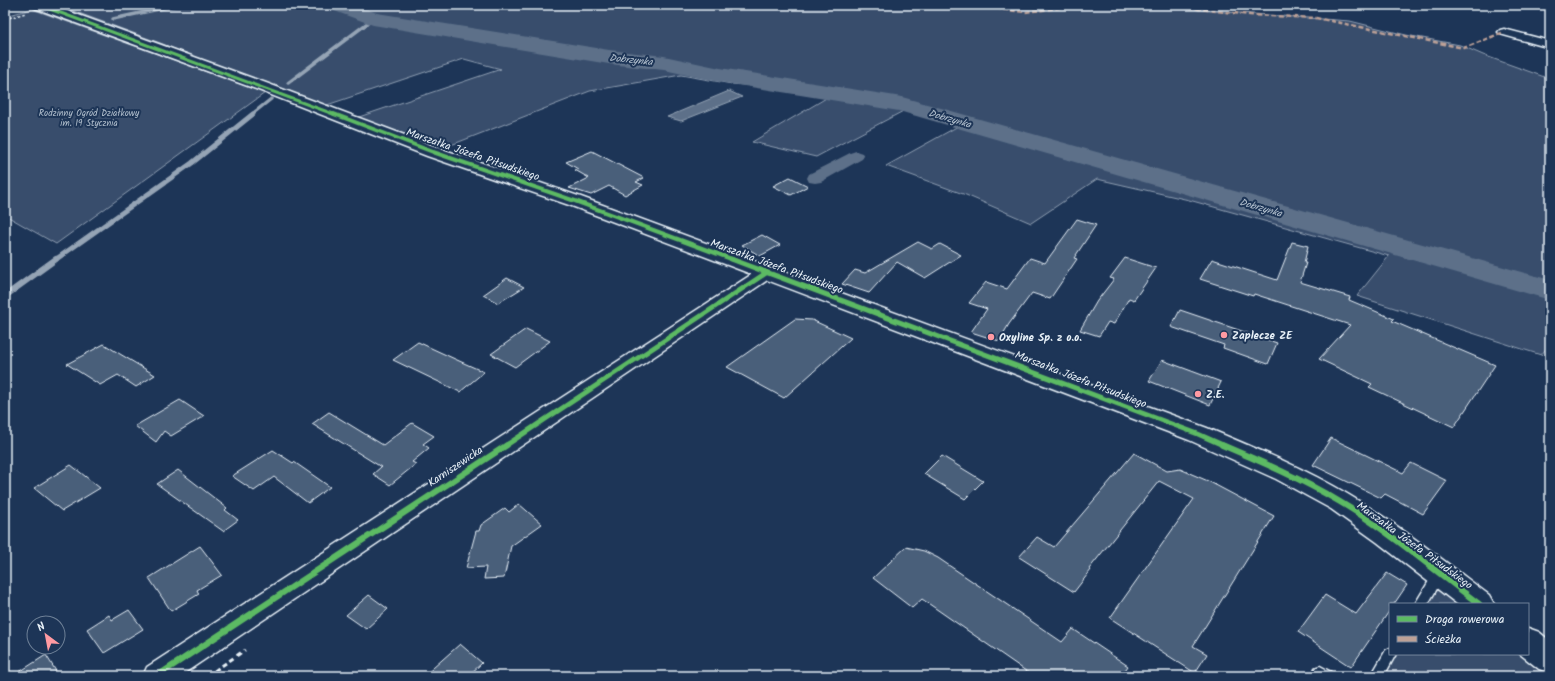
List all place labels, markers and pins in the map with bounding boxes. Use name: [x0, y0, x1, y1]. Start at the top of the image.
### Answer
place label: Zaplecze ZE: [1232, 327, 1293, 345]
place label: Oxyline Sp. z o.o.: [999, 329, 1082, 347]
marker: Zaplecze ZE: [1219, 330, 1229, 340]
marker: Oxyline Sp. z o.o.: [986, 332, 996, 342]
place label: Z.E.: [1206, 386, 1225, 404]
marker: Z.E.: [1193, 389, 1203, 399]

